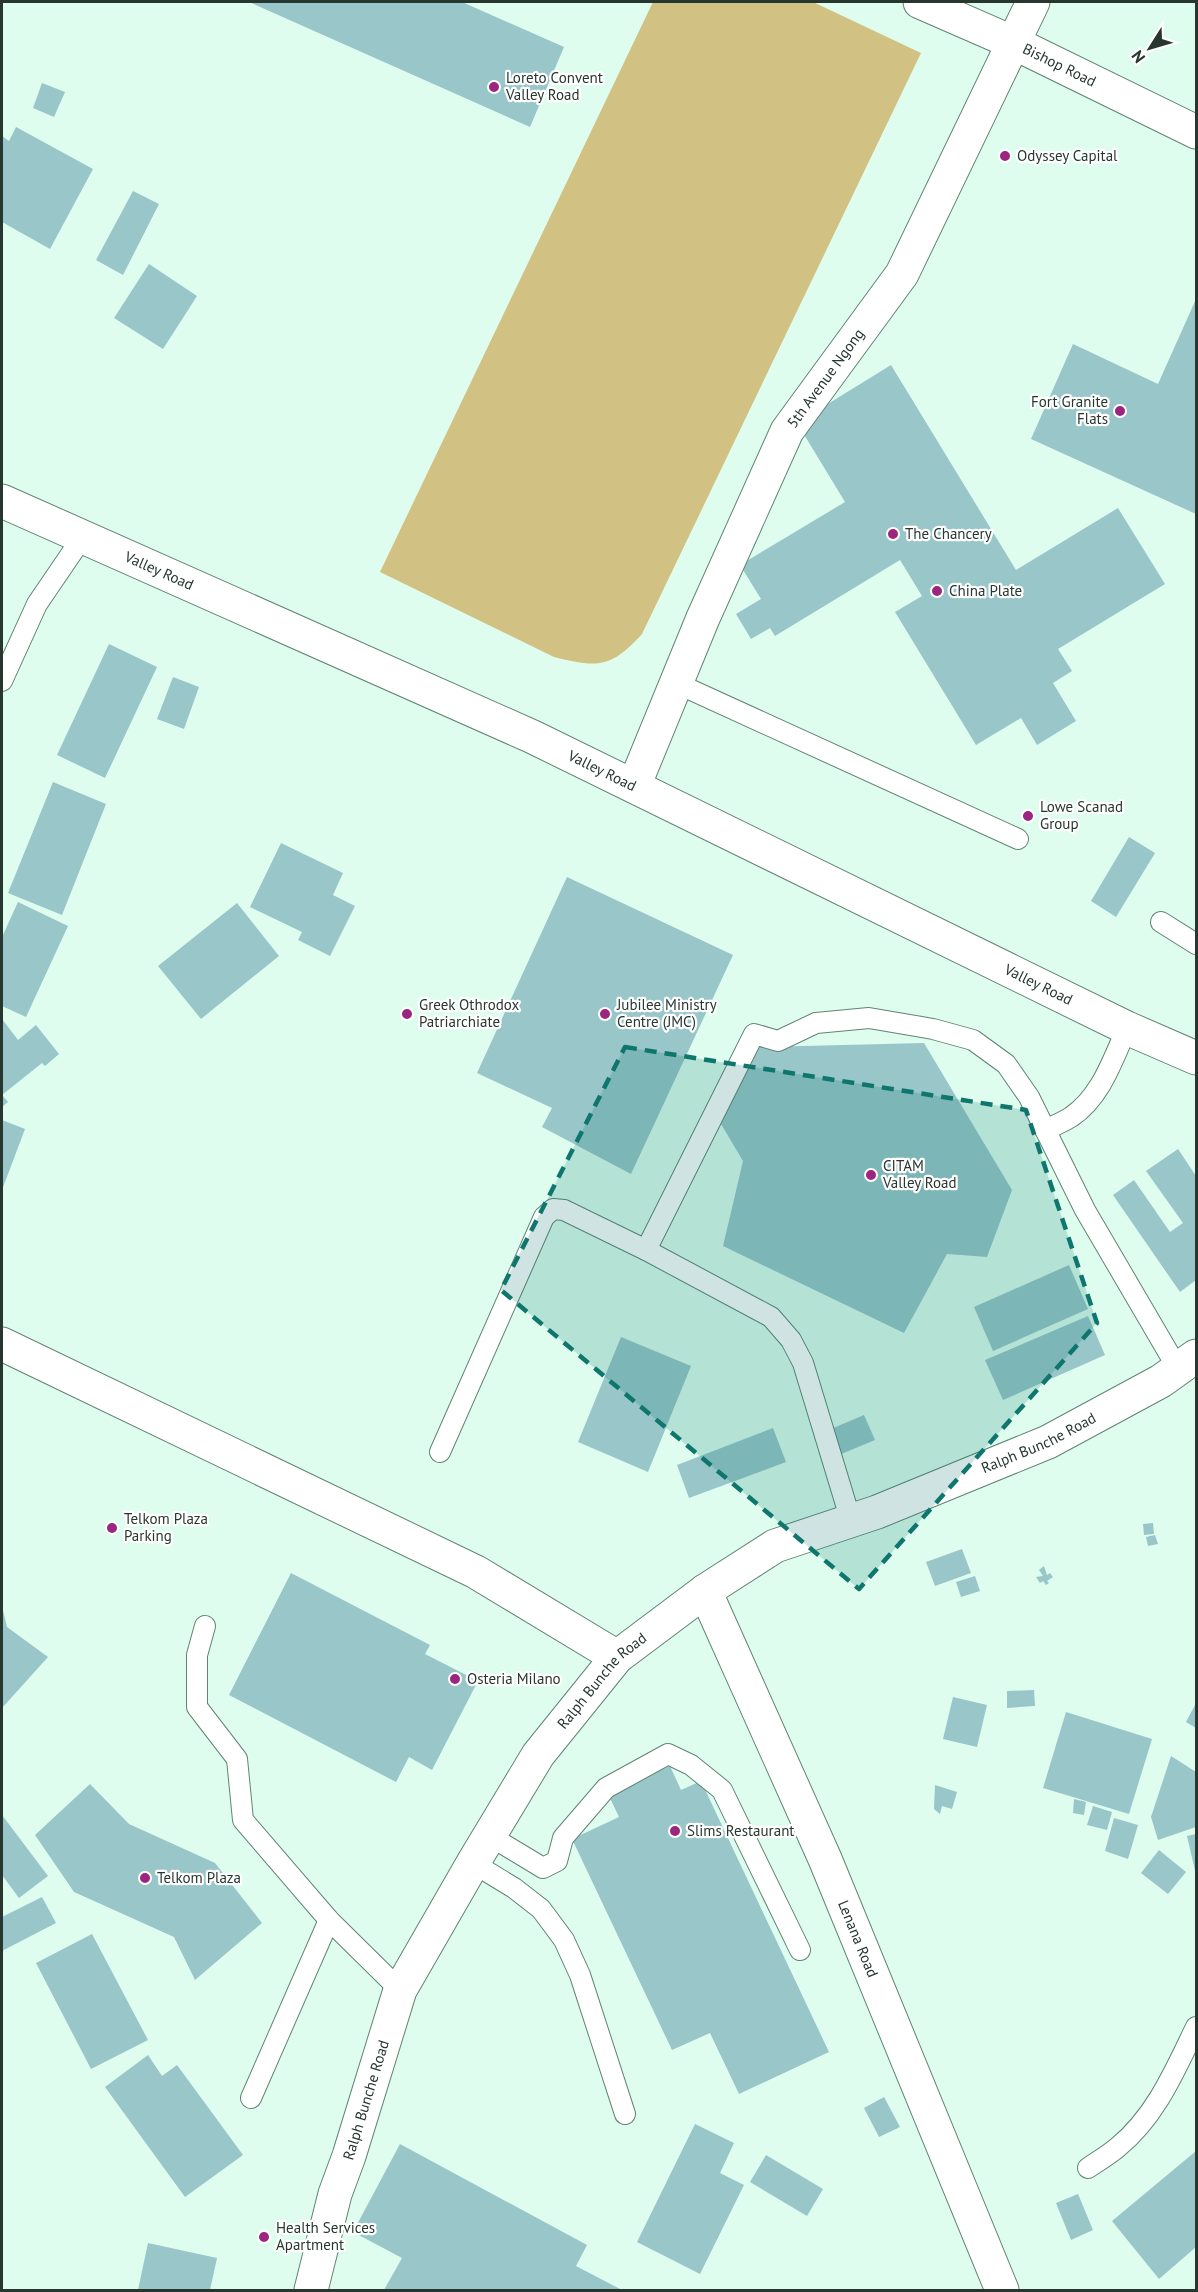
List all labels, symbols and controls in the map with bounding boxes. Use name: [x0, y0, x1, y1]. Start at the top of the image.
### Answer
north arrow: [1120, 18, 1180, 78]
street label: Bishop Road: [1020, 39, 1099, 91]
text: N: [1127, 47, 1149, 67]
place label: Loreto Convent Valley Road: [505, 68, 603, 104]
marker: Loreto Convent Valley Road: [487, 80, 501, 94]
place label: Odyssey Capital: [1017, 146, 1118, 165]
marker: Odyssey Capital: [998, 149, 1012, 163]
street label: 5th Avenue Ngong: [783, 325, 868, 431]
place label: Fort Granite Flats: [1031, 392, 1108, 428]
marker: Fort Granite Flats: [1113, 404, 1127, 418]
place label: The Chancery: [905, 524, 992, 543]
marker: The Chancery: [886, 527, 900, 541]
street label: Valley Road: [121, 546, 197, 594]
place label: China Plate: [949, 581, 1022, 600]
marker: China Plate: [930, 584, 944, 598]
street label: Valley Road: [564, 745, 640, 795]
place label: Lowe Scanad Group: [1040, 797, 1123, 833]
marker: Lowe Scanad Group: [1021, 809, 1035, 823]
street label: Valley Road: [1001, 959, 1076, 1009]
place label: Greek Othrodox Patriarchiate: [419, 995, 520, 1031]
place label: Jubilee Ministry Centre (JMC): [616, 995, 717, 1031]
marker: Greek Othrodox Patriarchiate: [400, 1007, 414, 1021]
marker: Jubilee Ministry Centre (JMC): [598, 1007, 612, 1021]
place label: CITAM Valley Road: [882, 1156, 956, 1192]
marker: CITAM Valley Road: [864, 1168, 878, 1182]
street label: Ralph Bunche Road: [978, 1408, 1099, 1477]
place label: Telkom Plaza Parking: [124, 1509, 208, 1545]
marker: Telkom Plaza Parking: [105, 1521, 119, 1535]
street label: Ralph Bunche Road: [553, 1628, 650, 1733]
place label: Osteria Milano: [467, 1669, 561, 1688]
marker: Osteria Milano: [448, 1672, 462, 1686]
place label: Slims Restaurant: [687, 1821, 794, 1840]
marker: Slims Restaurant: [668, 1824, 682, 1838]
place label: Telkom Plaza: [157, 1868, 241, 1887]
marker: Telkom Plaza: [138, 1871, 152, 1885]
street label: Lenana Road: [834, 1897, 883, 1980]
street label: Ralph Bunche Road: [338, 2038, 393, 2162]
place label: Health Services Apartment: [276, 2218, 375, 2254]
marker: Health Services Apartment: [257, 2230, 271, 2244]

